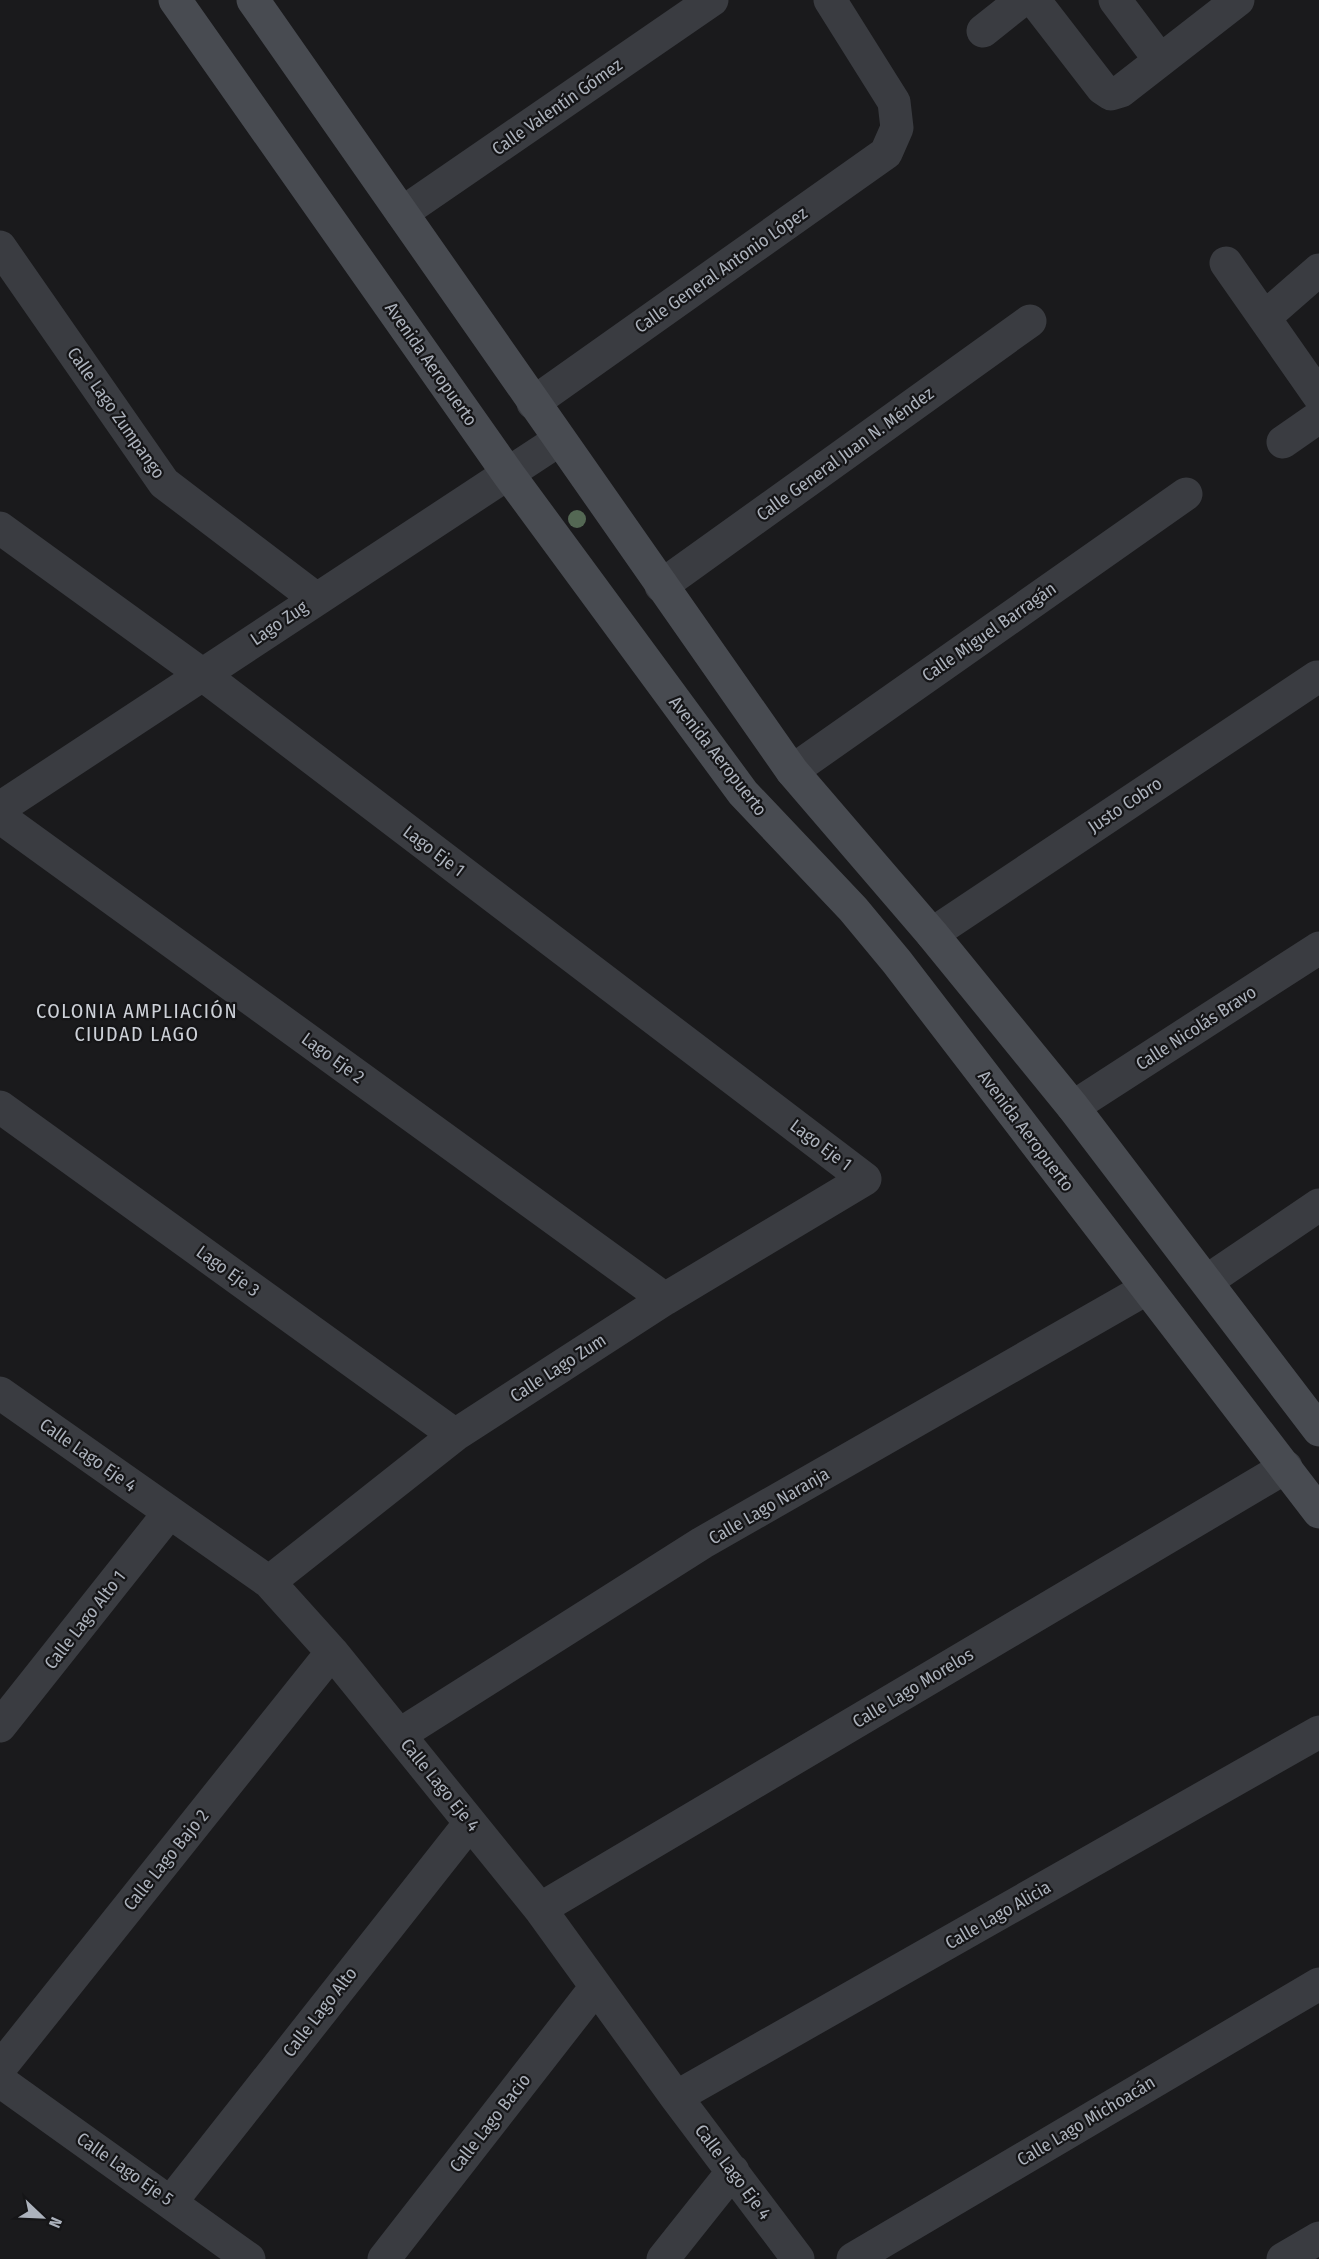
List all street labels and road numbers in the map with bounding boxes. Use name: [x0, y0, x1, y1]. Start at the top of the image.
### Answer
street label: Calle Valentín Gómez: [488, 54, 626, 160]
street label: Calle General Antonio López: [631, 202, 811, 338]
street label: Avenida Aeropuerto: [380, 298, 482, 430]
street label: Calle Lago Zumpango: [62, 343, 170, 483]
street label: Calle General Juan N. Méndez: [752, 382, 938, 526]
street label: Calle Miguel Barragán: [918, 577, 1060, 687]
street label: Lago Zug: [246, 596, 312, 650]
street label: Avenida Aeropuerto: [664, 692, 772, 820]
street label: Justo Cobro: [1084, 772, 1166, 838]
street label: Lago Eje 1: [399, 821, 469, 881]
street label: Calle Nicolás Bravo: [1132, 981, 1260, 1075]
street label: Lago Eje 2: [297, 1028, 369, 1088]
street label: Avenida Aeropuerto: [973, 1066, 1079, 1196]
street label: Lago Eje 1: [786, 1115, 856, 1175]
street label: Lago Eje 3: [192, 1241, 264, 1301]
street label: Calle Lago Zum: [506, 1329, 610, 1407]
street label: Calle Lago Eje 4: [35, 1413, 141, 1497]
street label: Calle Lago Naranja: [705, 1462, 833, 1549]
street label: Calle Lago Alto 1: [40, 1566, 130, 1674]
street label: Calle Lago Morelos: [849, 1643, 978, 1733]
street label: Calle Lago Eje 4: [396, 1734, 484, 1836]
street label: Calle Lago Bajo 2: [119, 1805, 213, 1915]
street label: Calle Lago Alicia: [941, 1876, 1055, 1954]
street label: Calle Lago Alto: [278, 1963, 362, 2061]
street label: Calle Lago Bacio: [445, 2069, 535, 2177]
street label: Calle Lago Michoacán: [1013, 2071, 1159, 2171]
street label: Calle Lago Eje 4: [690, 2120, 776, 2224]
street label: Calle Lago Eje 5: [72, 2128, 178, 2210]

